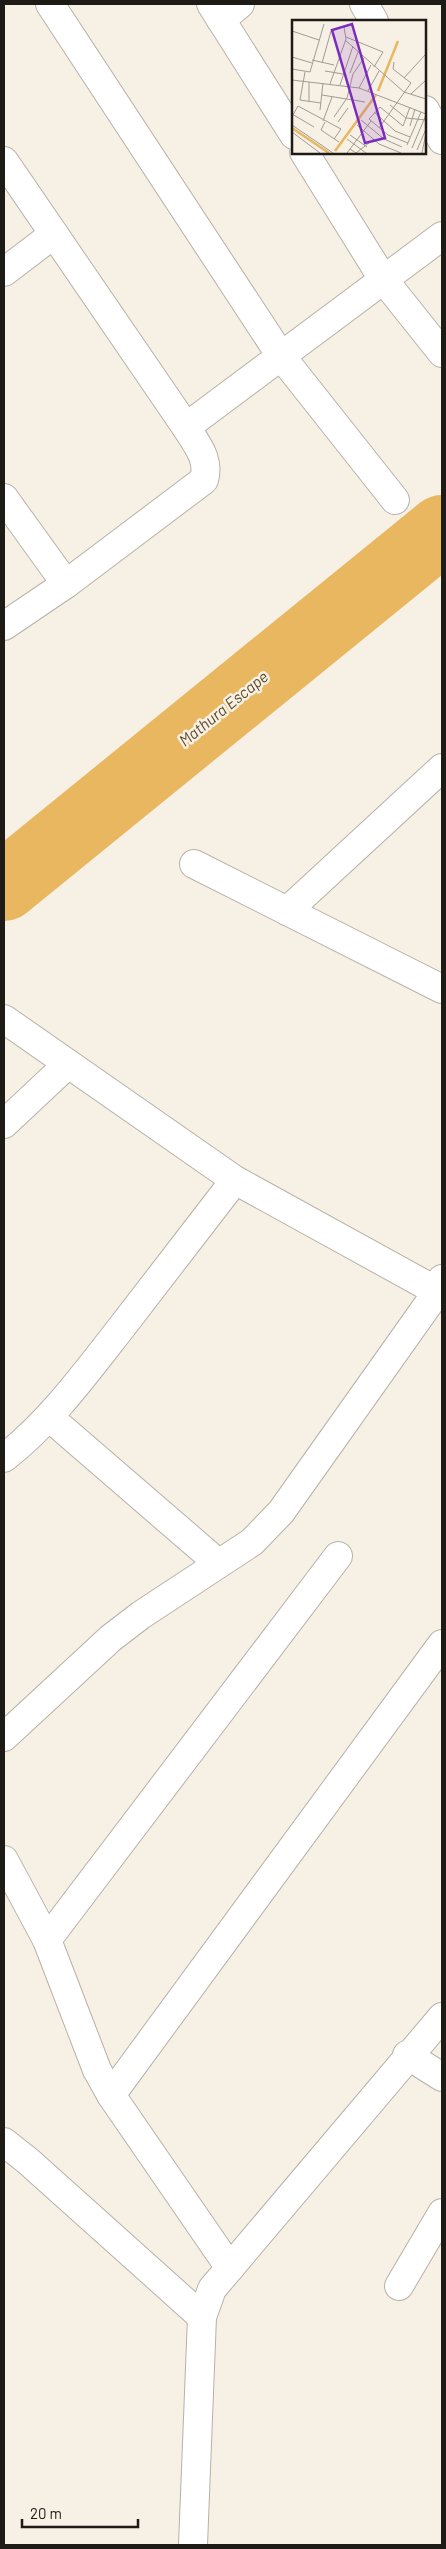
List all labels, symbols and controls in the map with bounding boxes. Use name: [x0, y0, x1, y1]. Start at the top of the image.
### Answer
inset map: [292, 20, 426, 154]
water label: Mathura Escape: [175, 666, 271, 750]
scale bar: [22, 2496, 139, 2528]
text: 20 m: [30, 2504, 62, 2522]

